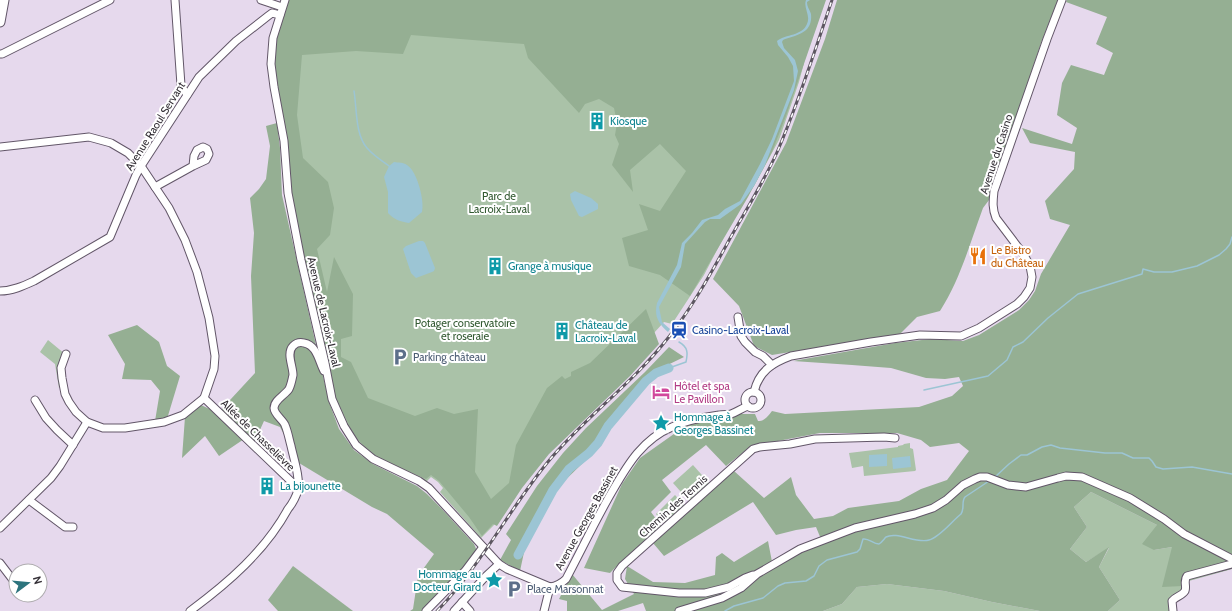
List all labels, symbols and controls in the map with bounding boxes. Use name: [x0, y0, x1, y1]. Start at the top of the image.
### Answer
street label: Avenue Raoul Servant: [122, 79, 188, 173]
building icon: Kiosque: [587, 111, 607, 131]
street label: Avenue du Casino: [977, 112, 1015, 196]
place label: Kiosque: [610, 114, 647, 128]
park label: Parc de Lacroix-Laval: [468, 189, 530, 216]
place label: Le Bistro du Château: [991, 243, 1044, 270]
restaurant icon: Le Bistro du Château: [968, 246, 988, 266]
street label: Avenue de Lacroix-Laval: [305, 256, 344, 369]
building icon: Grange à musique: [485, 256, 505, 276]
place label: Grange à musique: [508, 259, 592, 273]
park label: Potager conservatoire et roseraie: [415, 316, 516, 343]
place label: Château de Lacroix-Laval: [575, 318, 636, 345]
station icon: Casino-Lacroix-Laval: [669, 320, 689, 340]
building icon: Château de Lacroix-Laval: [552, 321, 572, 341]
place label: Casino-Lacroix-Laval: [692, 323, 789, 337]
parking icon: Parking château: [390, 347, 410, 367]
place label: Parking château: [413, 350, 486, 364]
place label: Hôtel et spa Le Pavillon: [674, 379, 730, 406]
hotel icon: Hôtel et spa Le Pavillon: [651, 382, 671, 402]
street label: Allée de Chasselièvre: [218, 396, 298, 474]
place label: Hommage à Georges Bassinet: [674, 410, 754, 437]
place icon: Hommage à Georges Bassinet: [651, 413, 671, 433]
street label: Avenue Georges Bassinet: [552, 463, 621, 572]
street label: Chemin des Tennis: [636, 471, 711, 540]
building icon: La bijounette: [257, 476, 277, 496]
place label: La bijounette: [280, 479, 341, 493]
north arrow: [8, 563, 48, 603]
place label: Hommage au Docteur Girard: [413, 567, 481, 594]
place icon: Hommage au Docteur Girard: [484, 570, 504, 590]
text: N: [30, 575, 45, 586]
parking icon: Place Marsonnat: [504, 579, 524, 599]
place label: Place Marsonnat: [527, 582, 604, 596]

